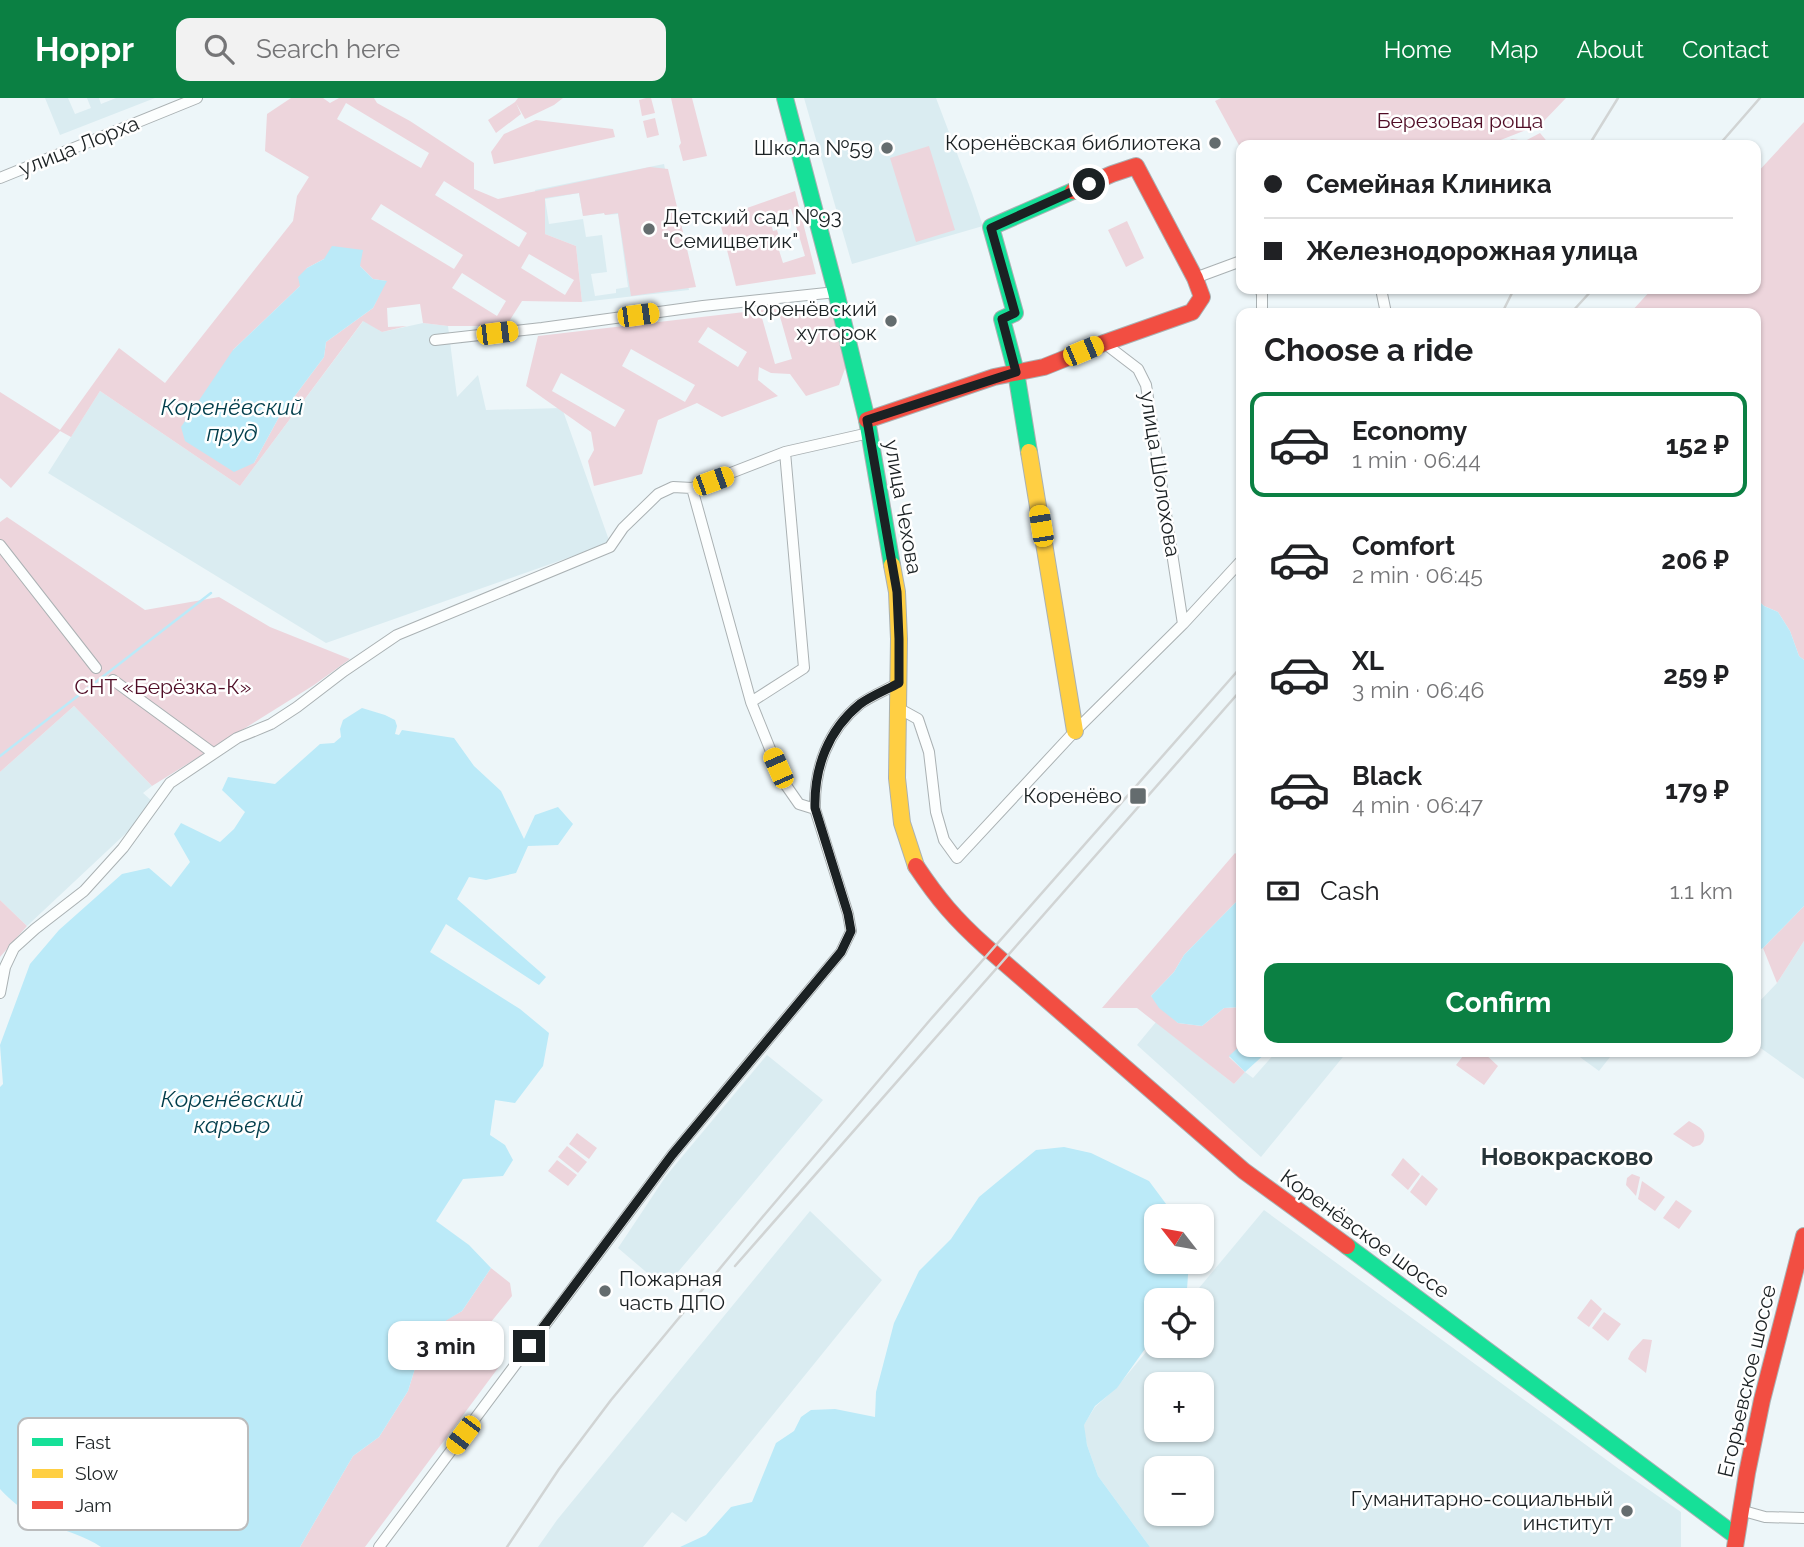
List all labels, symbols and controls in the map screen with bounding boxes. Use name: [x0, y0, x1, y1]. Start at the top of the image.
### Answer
search box: [176, 18, 666, 81]
text: Hoppr: [35, 30, 134, 69]
icon: search: [200, 30, 238, 68]
text: Search here: [256, 34, 400, 64]
text: Home: [1384, 35, 1452, 64]
text: Map: [1490, 35, 1538, 64]
text: About: [1576, 35, 1644, 64]
text: Contact: [1682, 35, 1769, 64]
park label: Березовая роща: [1377, 108, 1543, 133]
street label: улица Лорха: [15, 110, 143, 181]
place label: Коренёвская библиотека: [945, 130, 1201, 155]
place label: Школа №59: [754, 135, 873, 160]
marker: Коренёвская библиотека: [1207, 135, 1223, 151]
marker: Школа №59: [879, 140, 895, 156]
route start: [1073, 168, 1105, 200]
text: Семейная Клиника: [1306, 169, 1552, 199]
place label: Детский сад №93 "Семицветик": [663, 204, 842, 253]
marker: Детский сад №93 "Семицветик": [641, 221, 657, 237]
text: Железнодорожная улица: [1306, 236, 1638, 266]
place label: Коренёвский хуторок: [743, 296, 877, 345]
car: [616, 302, 661, 328]
marker: Коренёвский хуторок: [883, 313, 899, 329]
car: [475, 320, 520, 346]
text: Choose a ride: [1264, 331, 1473, 368]
car: [1060, 333, 1107, 369]
street label: улица Шолохова: [1135, 389, 1186, 559]
water label: Коренёвский пруд: [161, 393, 303, 446]
icon: car: [1268, 413, 1331, 476]
text: Economy: [1352, 416, 1467, 446]
text: 152 ₽: [1666, 430, 1729, 460]
street label: улица Чехова: [879, 438, 928, 576]
text: 1 min · 06:44: [1352, 446, 1481, 473]
car: [690, 464, 737, 498]
car: [1028, 504, 1055, 548]
icon: car: [1268, 528, 1331, 591]
text: Comfort: [1352, 531, 1455, 561]
text: 206 ₽: [1661, 545, 1729, 575]
text: 2 min · 06:45: [1352, 561, 1483, 588]
icon: car: [1268, 643, 1331, 706]
text: XL: [1352, 646, 1384, 676]
text: 259 ₽: [1663, 660, 1729, 690]
park label: СНТ «Берёзка-К»: [75, 674, 251, 699]
text: 3 min · 06:46: [1352, 676, 1484, 703]
car: [760, 745, 797, 791]
icon: car: [1268, 758, 1331, 821]
text: Black: [1352, 761, 1422, 791]
text: 179 ₽: [1665, 775, 1729, 805]
place label: Коренёво: [1023, 783, 1122, 808]
marker: Коренёво: [1128, 786, 1148, 806]
text: 4 min · 06:47: [1352, 791, 1483, 818]
icon: cash: [1264, 872, 1302, 910]
text: Cash: [1320, 876, 1380, 906]
text: 1.1 km: [1670, 877, 1733, 904]
button: Confirm: [1264, 963, 1733, 1043]
water label: Коренёвский карьер: [161, 1085, 303, 1138]
district label: Новокрасково: [1481, 1142, 1653, 1171]
street label: Коренёвское шоссе: [1276, 1164, 1455, 1303]
north arrow: [1144, 1204, 1214, 1274]
map controls: [1144, 1204, 1214, 1526]
place label: Пожарная часть ДПО: [619, 1266, 725, 1315]
street label: Егорьевское шоссе: [1712, 1282, 1781, 1480]
marker: Пожарная часть ДПО: [597, 1283, 613, 1299]
button: locate: [1144, 1288, 1214, 1358]
callout: 3 min: [389, 1322, 504, 1370]
route end: [513, 1330, 545, 1362]
text: 3 min: [416, 1332, 476, 1359]
button: +: [1144, 1372, 1214, 1442]
car: [442, 1412, 485, 1458]
legend: [18, 1418, 248, 1530]
text: Fast: [75, 1431, 111, 1453]
button: −: [1144, 1456, 1214, 1526]
text: Slow: [75, 1462, 119, 1484]
place label: Гуманитарно-социальный институт: [1351, 1486, 1613, 1535]
text: Jam: [75, 1494, 112, 1516]
marker: Гуманитарно-социальный институт: [1619, 1503, 1635, 1519]

